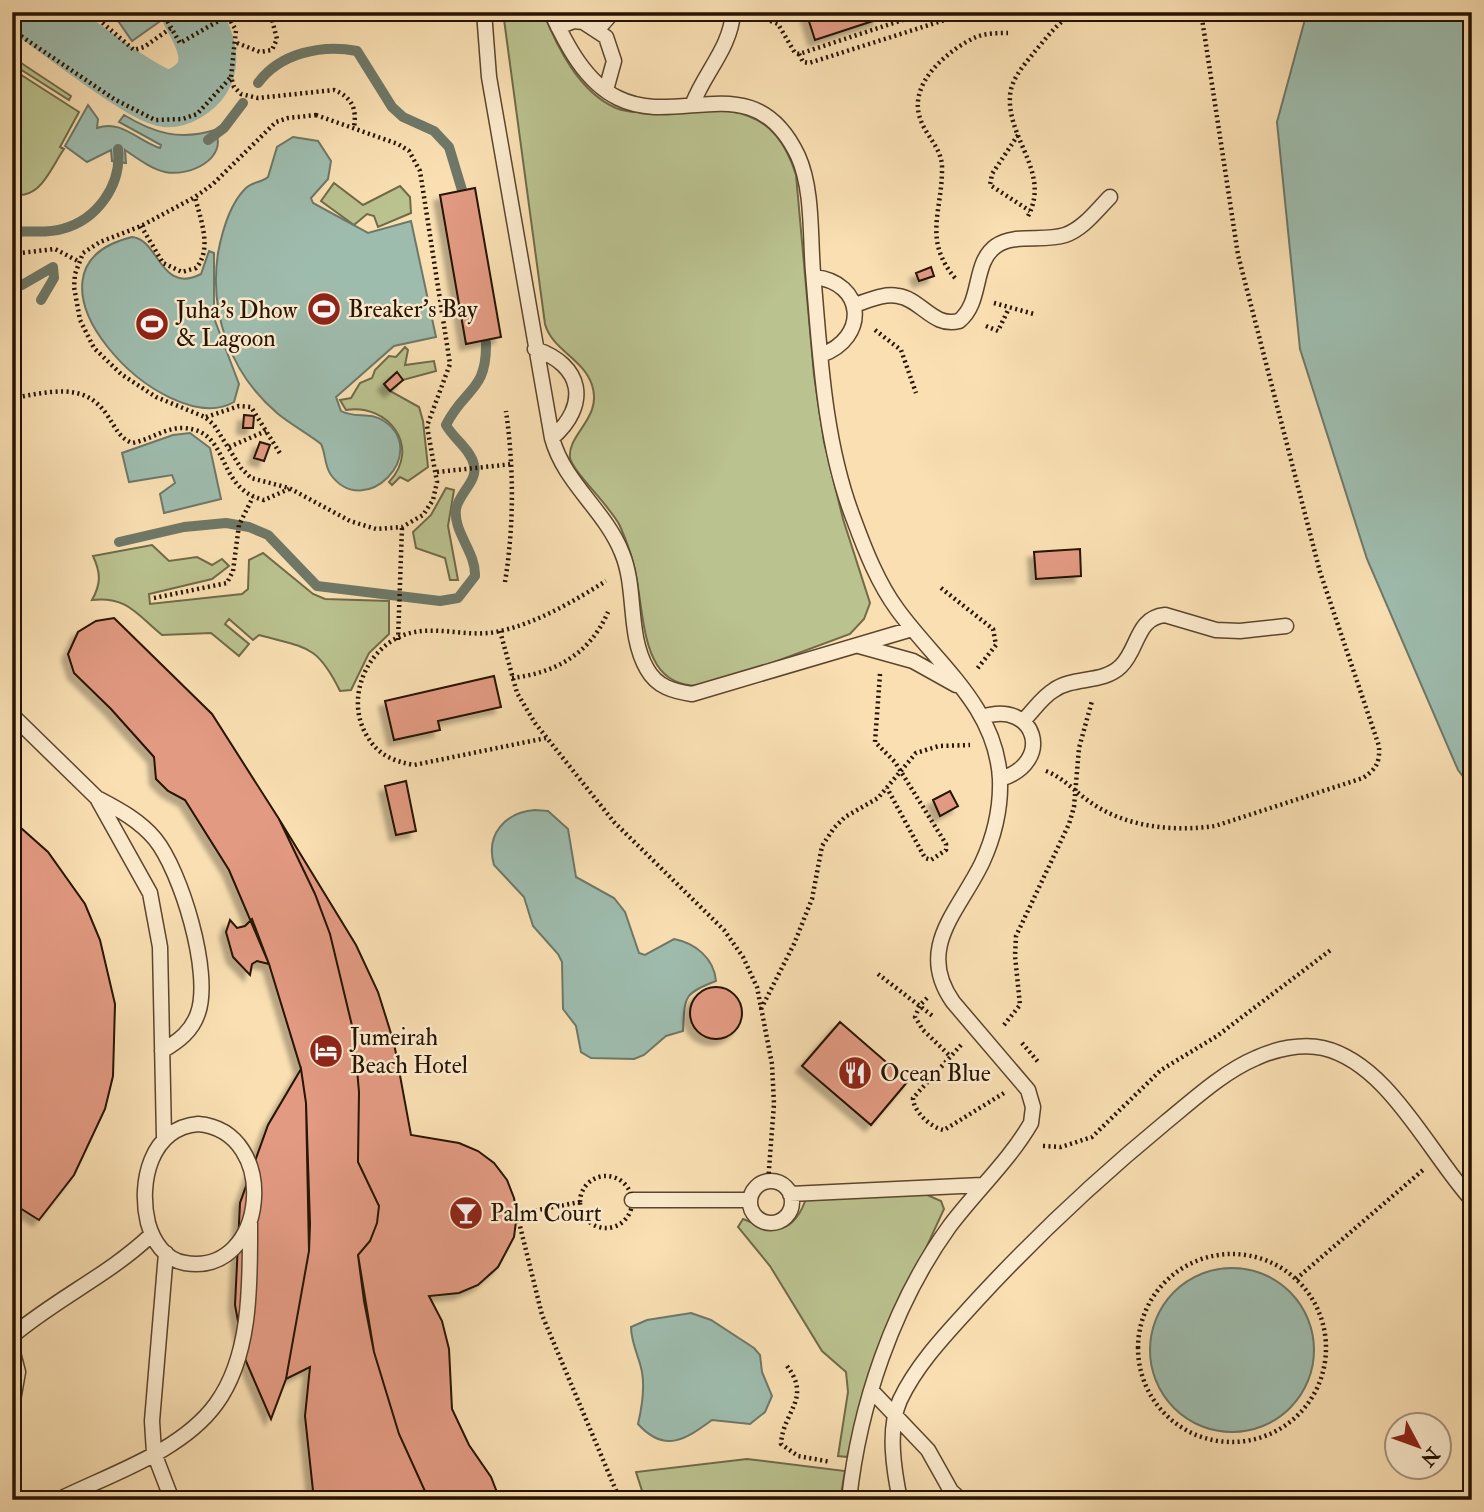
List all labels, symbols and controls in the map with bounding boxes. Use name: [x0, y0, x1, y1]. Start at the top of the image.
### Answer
sports icon: Breaker's Bay: [305, 290, 343, 328]
place label: Breaker's Bay: [348, 294, 478, 325]
place label: Juha’s Dhow & Lagoon: [175, 295, 299, 354]
sports icon: Juha’s Dhow & Lagoon: [133, 305, 171, 343]
place label: Jumeirah Beach Hotel: [349, 1022, 468, 1081]
hotel icon: Jumeirah Beach Hotel: [307, 1032, 345, 1070]
restaurant icon: Ocean Blue: [836, 1054, 874, 1092]
place label: Ocean Blue: [880, 1058, 991, 1089]
bar icon: Palm Court: [447, 1194, 485, 1232]
place label: Palm Court: [490, 1198, 602, 1229]
north arrow: [1382, 1410, 1452, 1480]
text: N: [1415, 1441, 1445, 1472]

